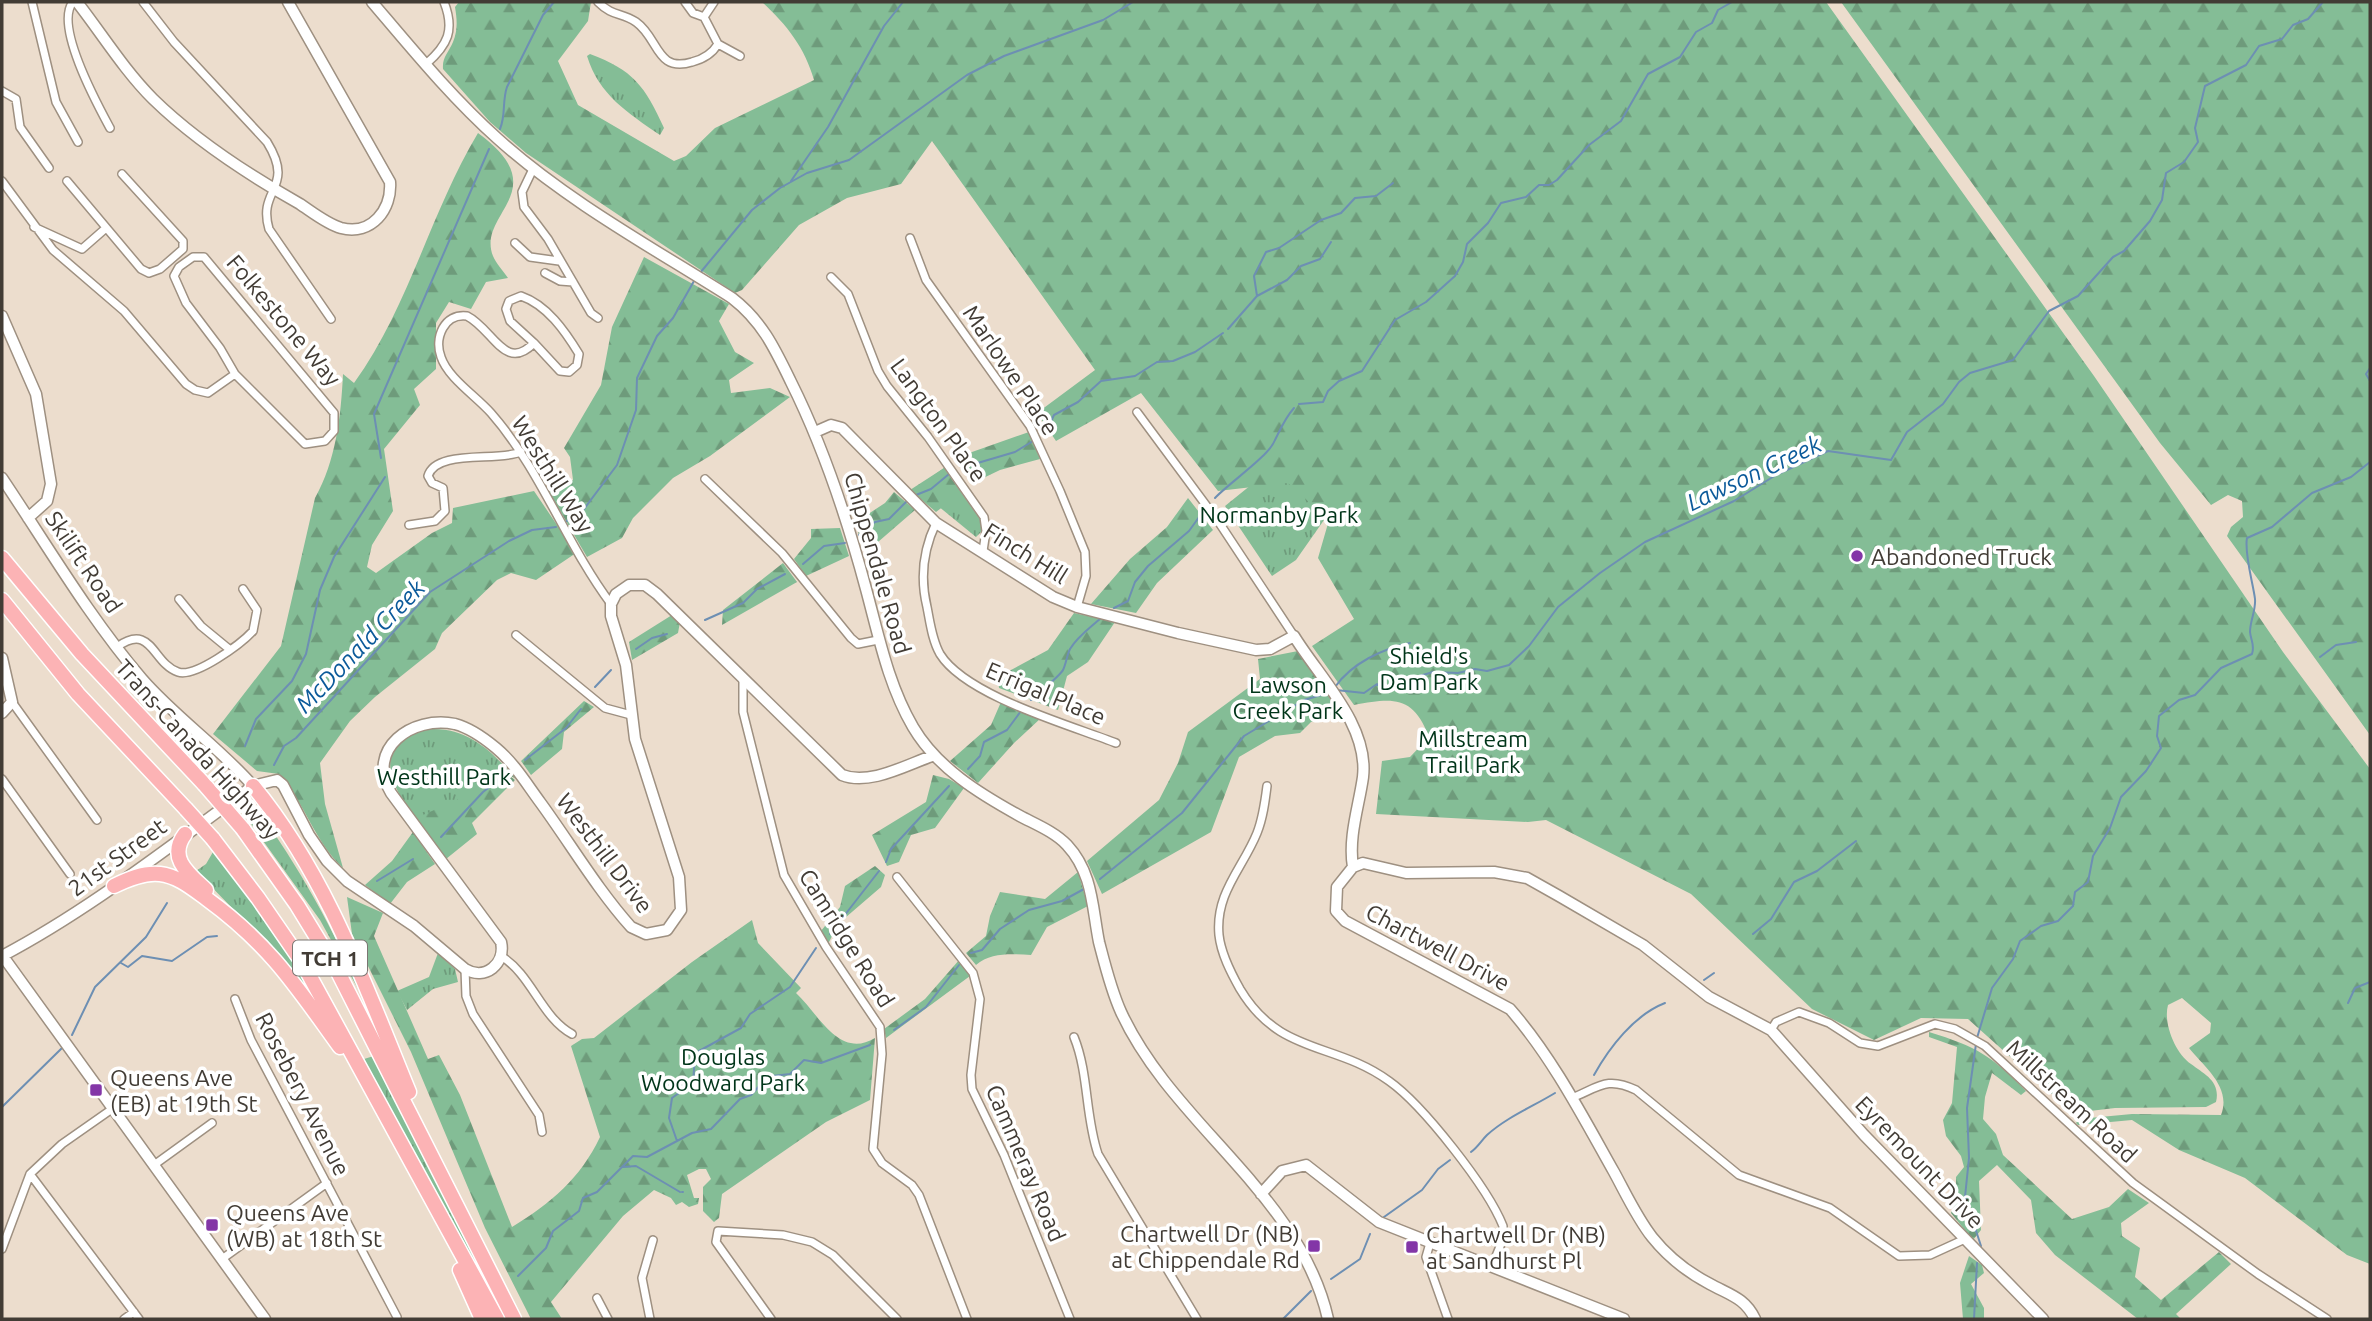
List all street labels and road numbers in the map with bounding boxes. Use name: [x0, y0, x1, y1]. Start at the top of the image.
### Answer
street label: Folkestone Way: [222, 250, 346, 390]
street label: Marlowe Place: [958, 301, 1064, 439]
street label: Langton Place: [886, 354, 992, 486]
street label: Westhill Way: [507, 411, 599, 537]
street label: Chippendale Road: [840, 469, 916, 657]
street label: Skilift Road: [41, 507, 127, 617]
street label: Finch Hill: [980, 518, 1072, 588]
street label: Trans-Canada Highway: [111, 654, 285, 844]
street label: Errigal Place: [983, 657, 1109, 729]
street label: Westhill Drive: [552, 788, 658, 918]
street label: 21st Street: [63, 813, 171, 901]
street label: Camridge Road: [795, 864, 899, 1012]
street label: Chartwell Drive: [1362, 899, 1514, 995]
road number: TCH 1: [293, 940, 367, 976]
street label: Rosebery Avenue: [251, 1008, 355, 1180]
street label: Millstream Road: [2002, 1035, 2142, 1167]
street label: Cammeray Road: [982, 1081, 1070, 1245]
street label: Eyremount Drive: [1851, 1091, 1989, 1233]

